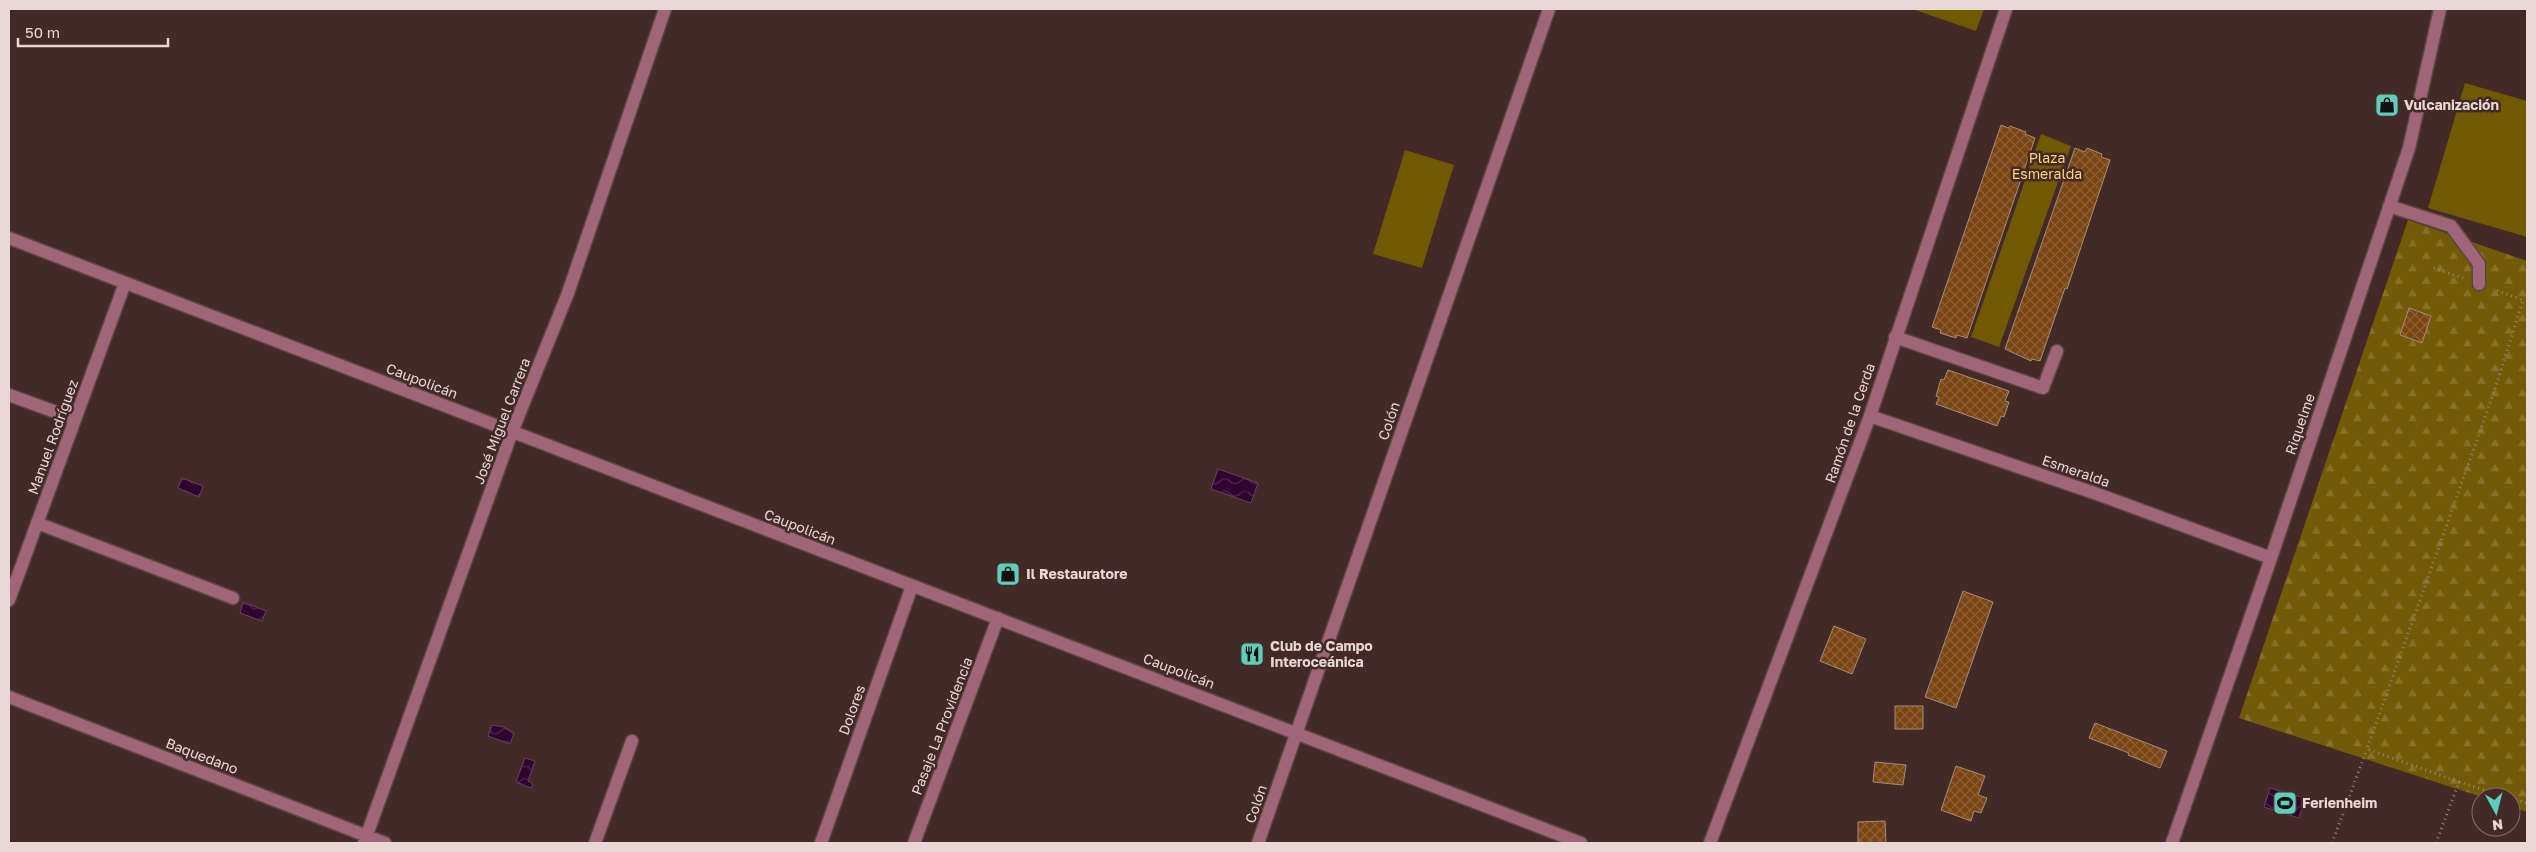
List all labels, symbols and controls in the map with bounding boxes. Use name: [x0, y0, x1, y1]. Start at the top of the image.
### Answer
scale bar: [18, 15, 168, 47]
text: 50 m: [25, 23, 60, 41]
shop icon: Vulcanización: [2374, 92, 2400, 118]
place label: Vulcanización: [2404, 96, 2499, 113]
park label: Plaza Esmeralda: [2012, 149, 2082, 182]
street label: José Miguel Carrera: [470, 355, 533, 486]
street label: Caupolicán: [384, 359, 460, 402]
street label: Ramón de la Cerda: [1821, 361, 1878, 485]
street label: Manuel Rodríguez: [24, 377, 81, 497]
street label: Riquelme: [2281, 391, 2318, 457]
street label: Colón: [1374, 399, 1403, 442]
street label: Esmeralda: [2040, 451, 2112, 490]
street label: Caupolicán: [762, 505, 838, 548]
shop icon: Il Restauratore: [995, 561, 1021, 587]
place label: Il Restauratore: [1026, 565, 1127, 582]
place label: Club de Campo Interoceánica: [1270, 637, 1373, 670]
restaurant icon: Club de Campo Interoceánica: [1239, 641, 1265, 667]
street label: Caupolicán: [1141, 649, 1217, 692]
street label: Pasaje La Providencia: [907, 655, 976, 797]
street label: Dolores: [835, 683, 868, 737]
street label: Baquedano: [164, 734, 241, 777]
street label: Colón: [1241, 782, 1270, 825]
north arrow: [2471, 787, 2521, 837]
sports icon: Ferienheim: [2272, 790, 2298, 816]
place label: Ferienheim: [2302, 794, 2377, 811]
text: N: [2491, 816, 2504, 834]

